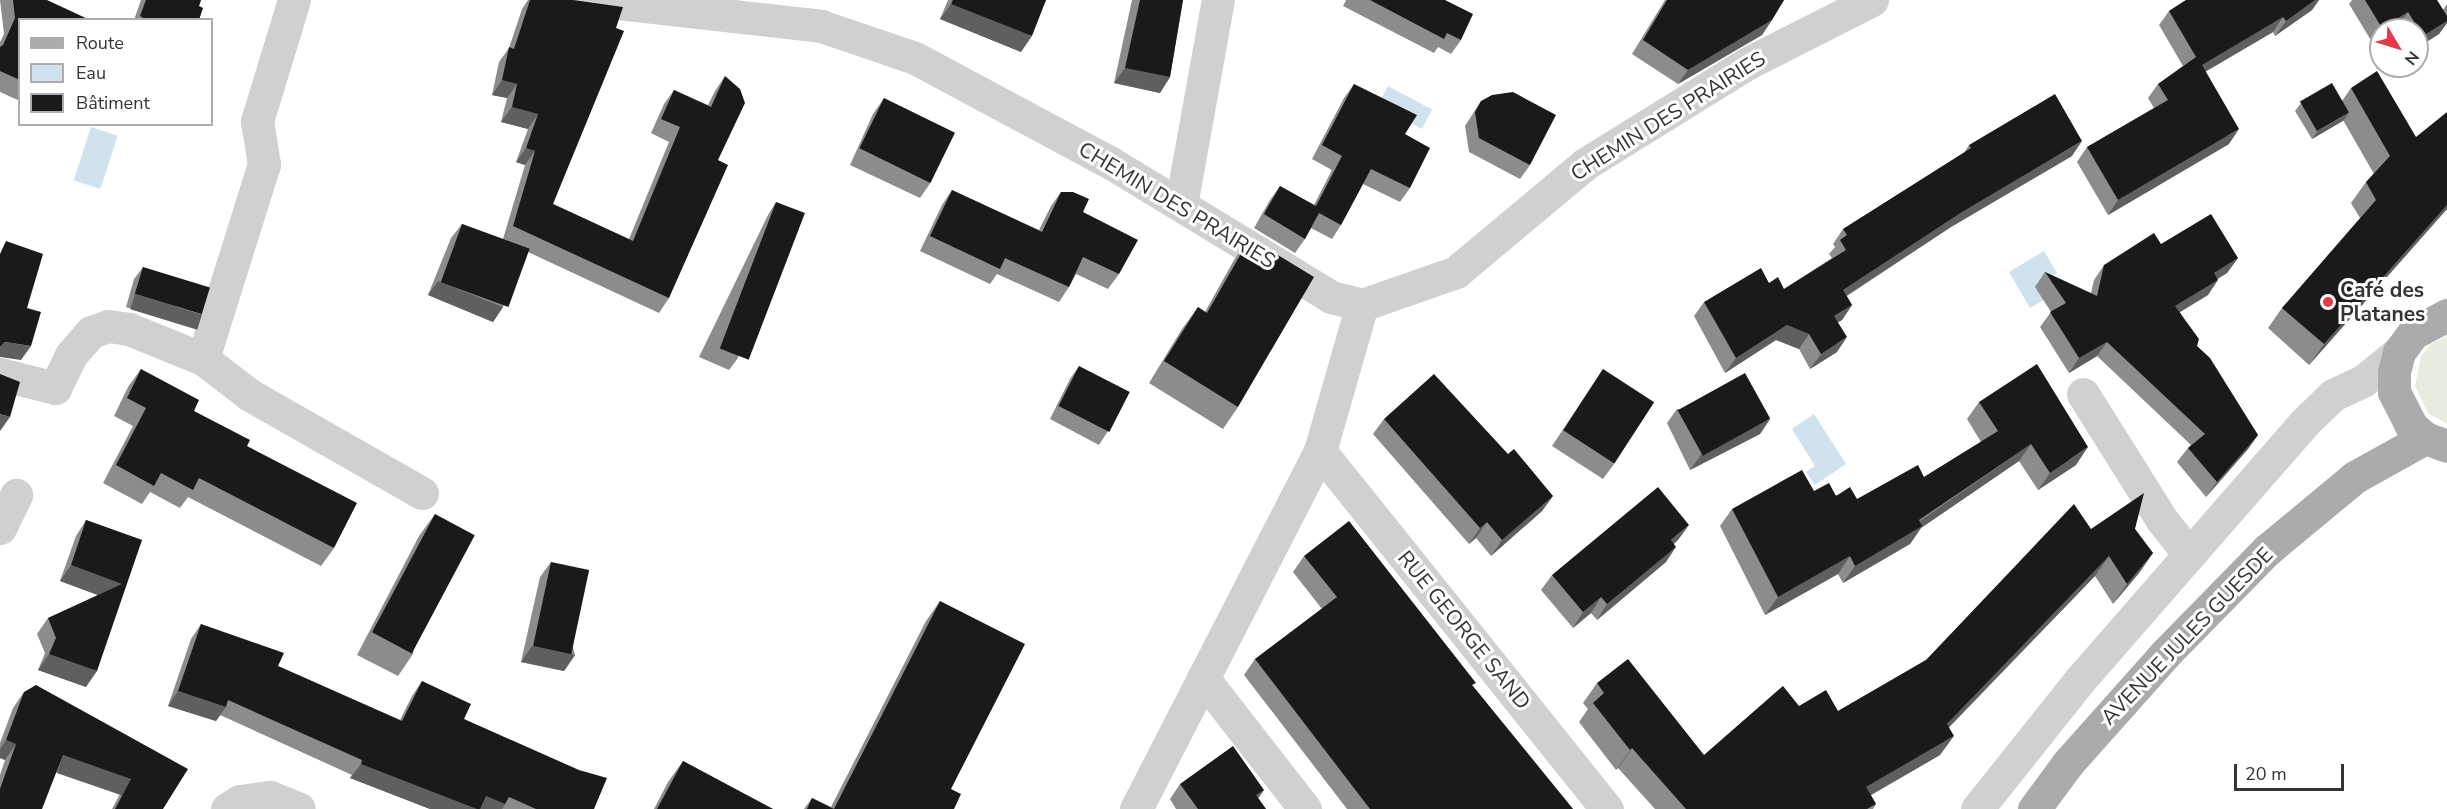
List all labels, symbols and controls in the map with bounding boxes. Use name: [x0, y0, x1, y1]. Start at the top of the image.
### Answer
legend: [18, 18, 213, 126]
north arrow: [2369, 18, 2429, 78]
text: Route: [76, 31, 124, 55]
street label: CHEMIN DES PRAIRIES: [1566, 46, 1770, 186]
text: N: [2399, 46, 2424, 69]
text: Eau: [76, 61, 106, 85]
text: Bâtiment: [76, 91, 150, 115]
street label: CHEMIN DES PRAIRIES: [1074, 136, 1280, 274]
place label: Café des Platanes: [2340, 277, 2425, 327]
marker: Café des Platanes: [2321, 295, 2335, 309]
street label: AVENUE JULES GUESDE: [2096, 542, 2278, 730]
street label: RUE GEORGE SAND: [1392, 546, 1536, 714]
scale bar: [2237, 752, 2346, 790]
text: 20 m: [2245, 762, 2287, 786]

